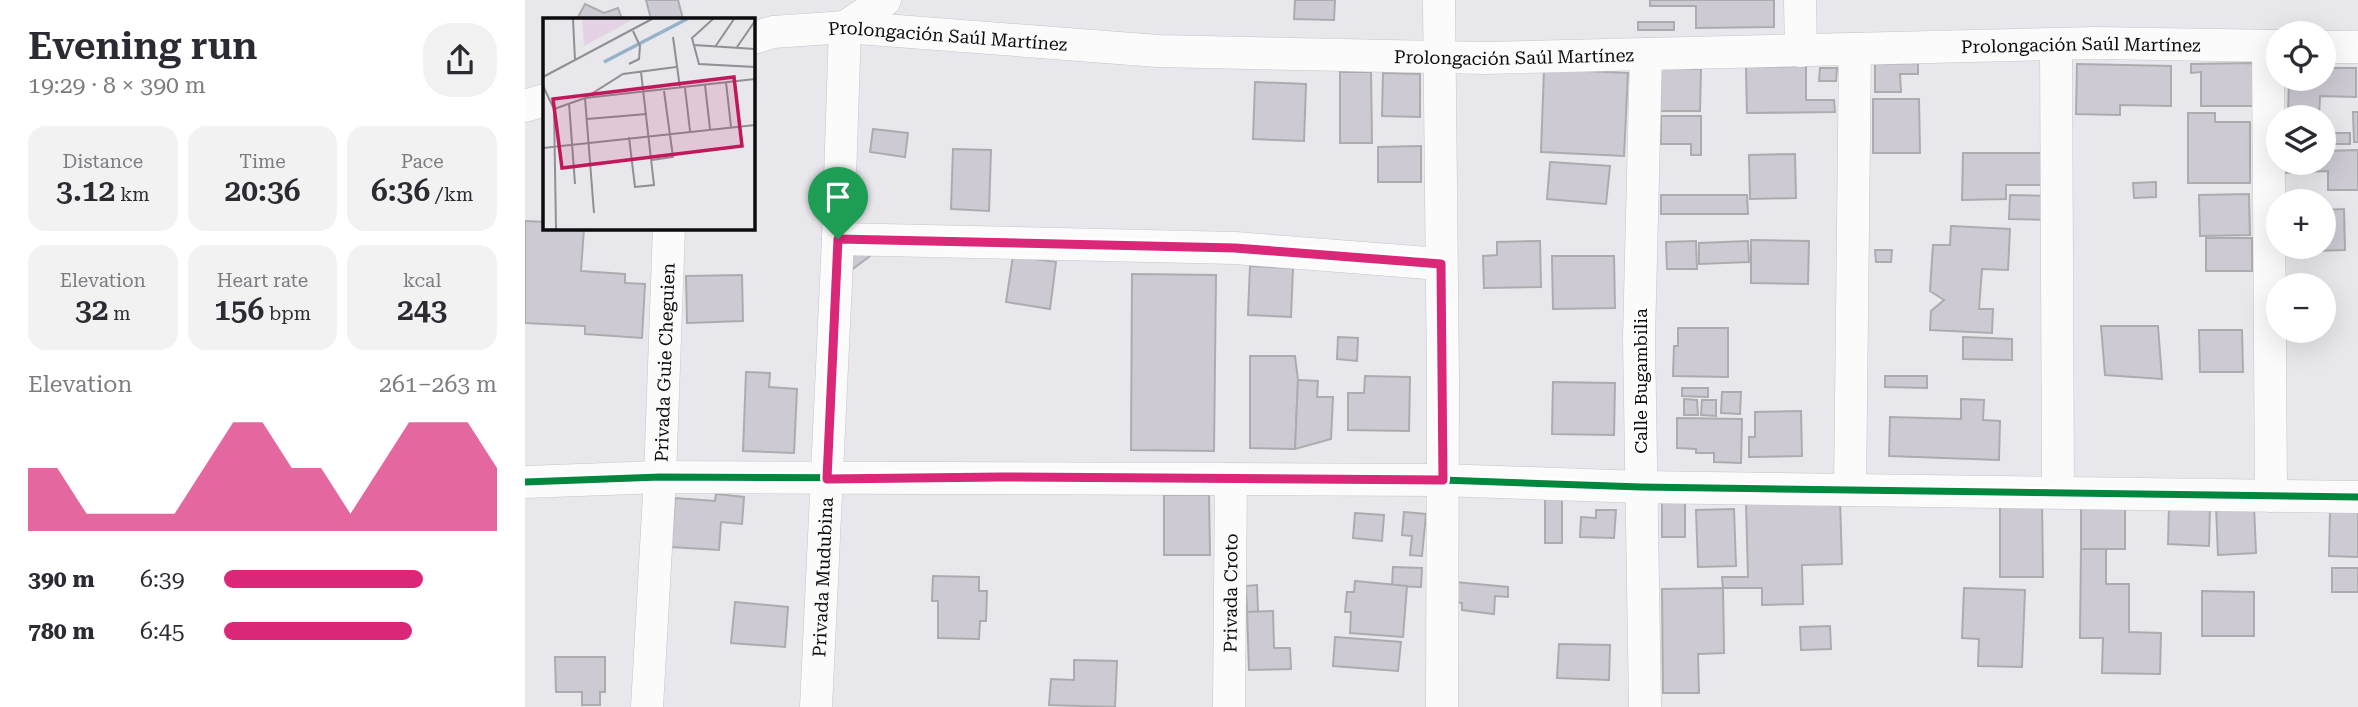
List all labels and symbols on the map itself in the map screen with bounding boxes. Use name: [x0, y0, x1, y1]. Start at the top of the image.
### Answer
street label: Prolongación Saúl Martínez: [827, 16, 1069, 55]
inset map: [543, 18, 754, 229]
street label: Prolongación Saúl Martínez: [1961, 32, 2201, 57]
street label: Prolongación Saúl Martínez: [1394, 44, 1635, 69]
pin: [808, 167, 868, 239]
street label: Privada Guie Cheguien: [650, 262, 678, 462]
street label: Calle Bugambilia: [1630, 308, 1651, 454]
street label: Privada Mudubina: [808, 496, 836, 658]
street label: Privada Croto: [1219, 533, 1241, 653]

